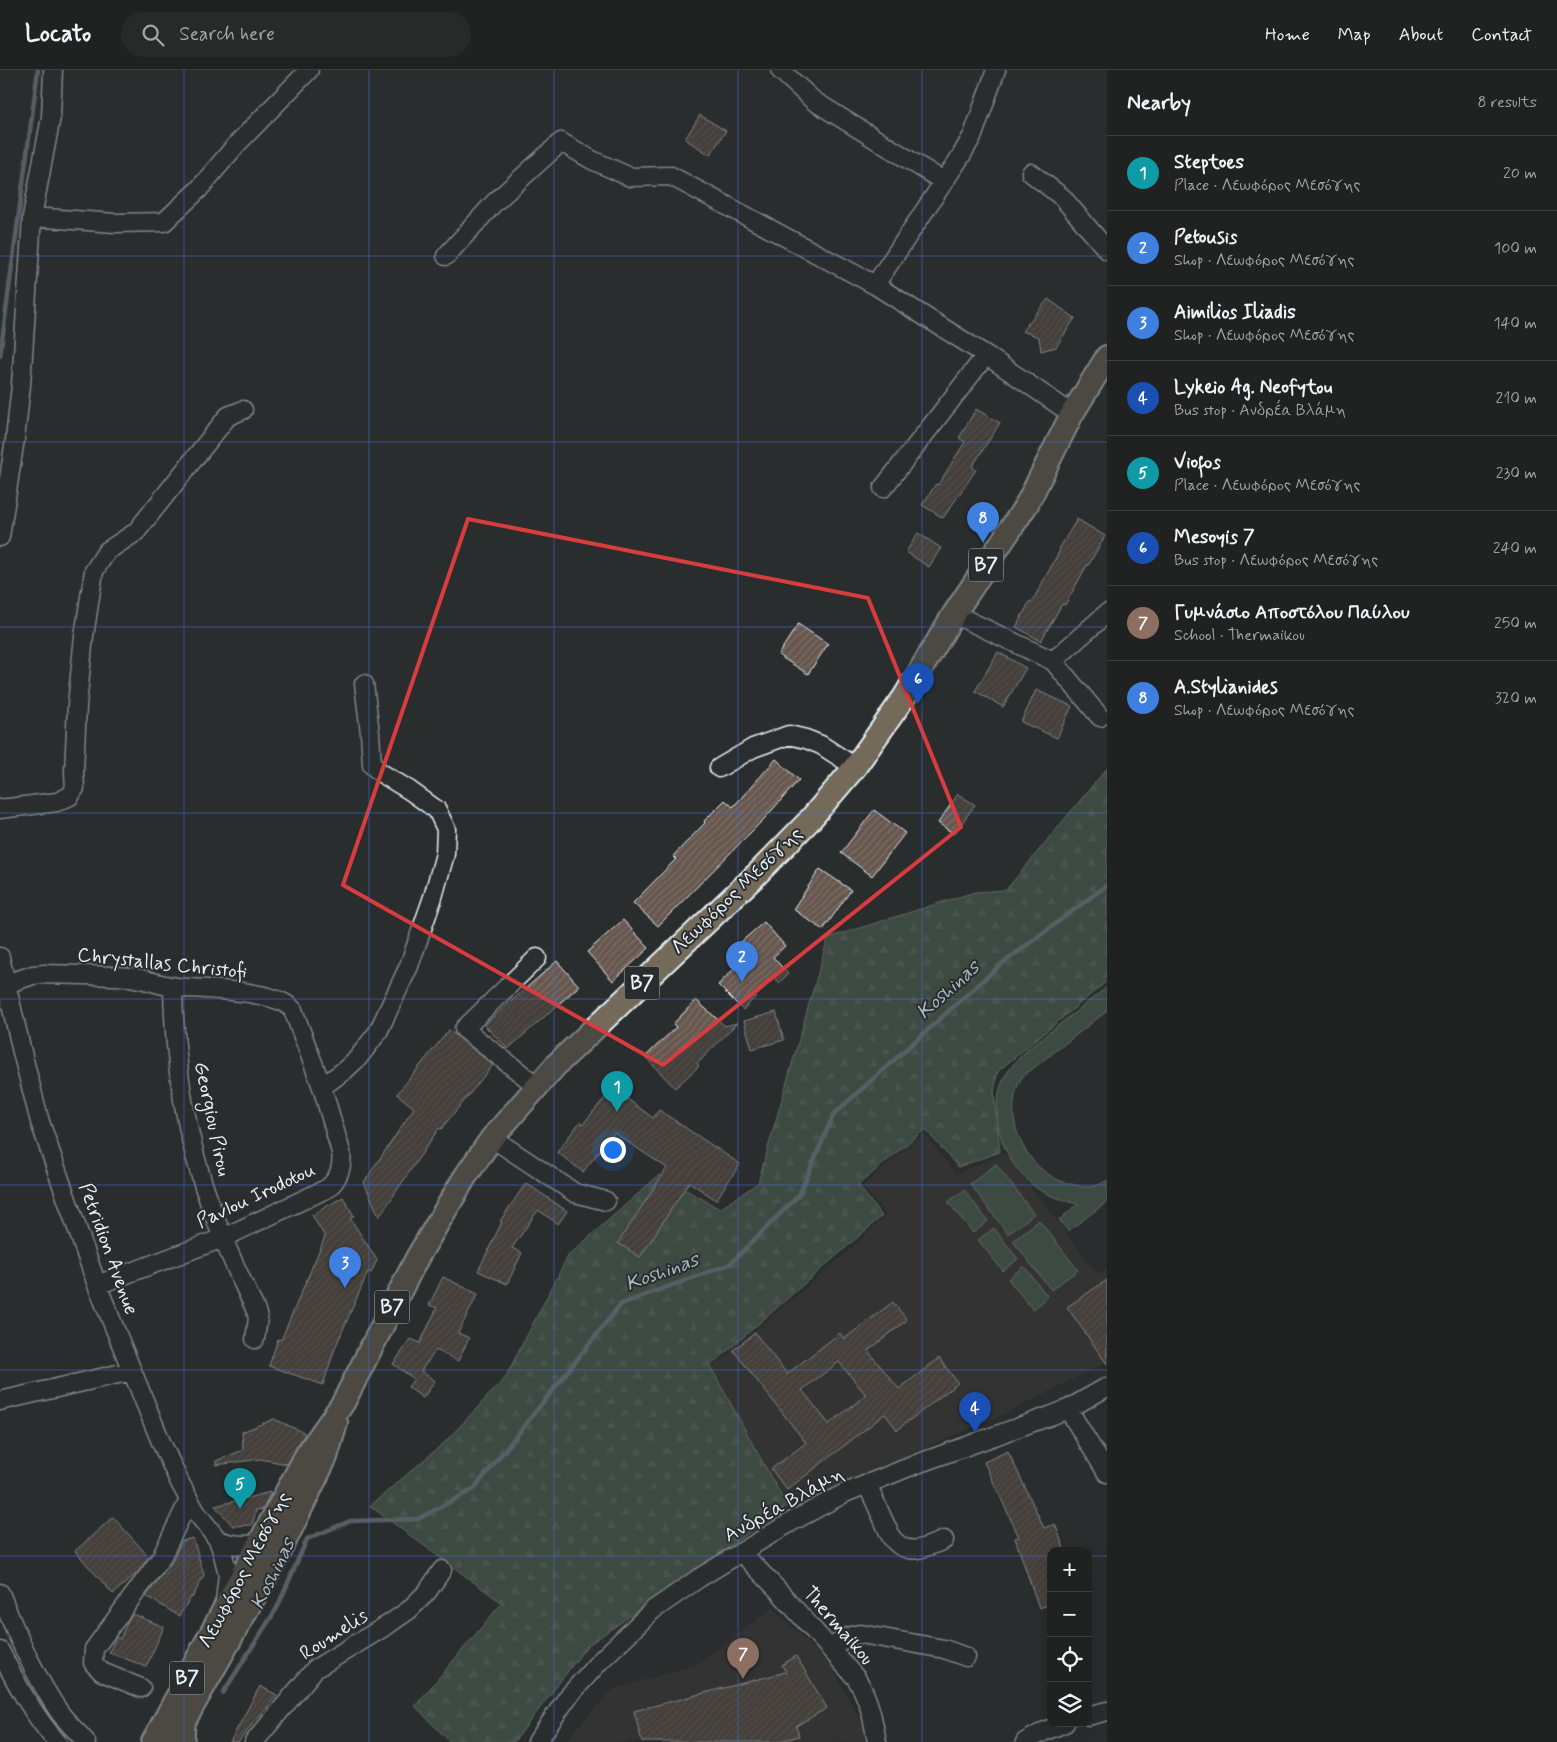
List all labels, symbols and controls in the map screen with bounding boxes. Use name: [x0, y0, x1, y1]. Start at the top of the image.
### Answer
search box: [121, 12, 471, 57]
text: Locato: [25, 19, 91, 50]
icon: search: [139, 21, 167, 49]
text: Search here: [179, 22, 275, 47]
text: Home: [1265, 23, 1310, 47]
text: Map: [1338, 23, 1371, 47]
text: About: [1399, 23, 1443, 47]
text: Contact: [1471, 23, 1532, 47]
text: Nearby: [1127, 89, 1191, 117]
text: 8 results: [1477, 92, 1537, 113]
text: Steptoes: [1174, 150, 1244, 175]
text: 1: [1139, 163, 1147, 184]
text: 20 m: [1503, 163, 1537, 184]
text: Place · Λεωφόρος Μεσόγης: [1174, 175, 1360, 196]
text: Petousis: [1174, 225, 1237, 250]
text: 2: [1139, 238, 1147, 259]
text: 100 m: [1494, 238, 1537, 259]
text: Shop · Λεωφόρος Μεσόγης: [1174, 250, 1355, 271]
text: Aimilios Iliadis: [1174, 300, 1296, 325]
text: 3: [1139, 313, 1147, 334]
text: 140 m: [1493, 313, 1537, 334]
text: Shop · Λεωφόρος Μεσόγης: [1174, 325, 1355, 346]
text: Lykeio Ag. Neofytou: [1174, 375, 1332, 400]
text: 4: [1138, 388, 1148, 409]
text: 210 m: [1496, 388, 1537, 409]
text: Bus stop · Ανδρέα Βλάμη: [1174, 400, 1346, 421]
text: Viofos: [1174, 450, 1221, 475]
text: 5: [1138, 463, 1148, 484]
text: 230 m: [1496, 463, 1537, 484]
text: Place · Λεωφόρος Μεσόγης: [1174, 475, 1360, 496]
pin: 8: [967, 502, 999, 543]
text: Mesoyis 7: [1174, 525, 1254, 550]
text: 6: [1139, 538, 1147, 559]
text: 240 m: [1493, 538, 1537, 559]
road number: B7: [968, 548, 1004, 582]
text: Bus stop · Λεωφόρος Μεσόγης: [1174, 550, 1378, 571]
text: Γυμνάσιο Αποστόλου Παύλου: [1174, 600, 1409, 625]
text: 7: [1138, 613, 1148, 634]
text: 250 m: [1494, 613, 1537, 634]
text: School · Thermaikou: [1174, 625, 1305, 646]
pin: 6: [902, 663, 934, 704]
text: A.Stylianides: [1174, 675, 1278, 700]
text: 8: [1138, 688, 1148, 709]
text: 320 m: [1495, 688, 1537, 709]
text: Shop · Λεωφόρος Μεσόγης: [1174, 700, 1355, 721]
street label: Λεωφόρος Μεσόγης: [665, 821, 809, 961]
pin: 2: [726, 941, 758, 982]
street label: Chrystallas Christofi: [76, 942, 248, 986]
water label: Koshinas: [910, 952, 988, 1026]
road number: B7: [624, 966, 660, 1000]
street label: Georgiou Pirou: [186, 1059, 237, 1179]
pin: 1: [601, 1071, 633, 1112]
your location: [600, 1137, 626, 1163]
street label: Pavlou Irodotou: [192, 1157, 320, 1235]
street label: Petridion Avenue: [72, 1179, 144, 1319]
water label: Koshinas: [621, 1245, 705, 1298]
pin: 3: [329, 1247, 361, 1288]
road number: B7: [374, 1290, 410, 1324]
pin: 4: [959, 1392, 991, 1433]
street label: Ανδρέα Βλάμη: [719, 1461, 849, 1549]
pin: 5: [224, 1468, 256, 1509]
street label: Λεωφόρος Μεσόγης: [192, 1487, 298, 1653]
water label: Koshinas: [244, 1531, 303, 1614]
map controls: [1047, 1547, 1092, 1727]
button: +: [1047, 1547, 1092, 1592]
street label: Thermaikou: [796, 1581, 880, 1671]
button: −: [1047, 1592, 1092, 1637]
street label: Roumelis: [295, 1603, 374, 1667]
button: locate: [1047, 1637, 1092, 1682]
pin: 7: [727, 1638, 759, 1679]
road number: B7: [170, 1662, 204, 1695]
button: layers: [1047, 1682, 1092, 1727]

